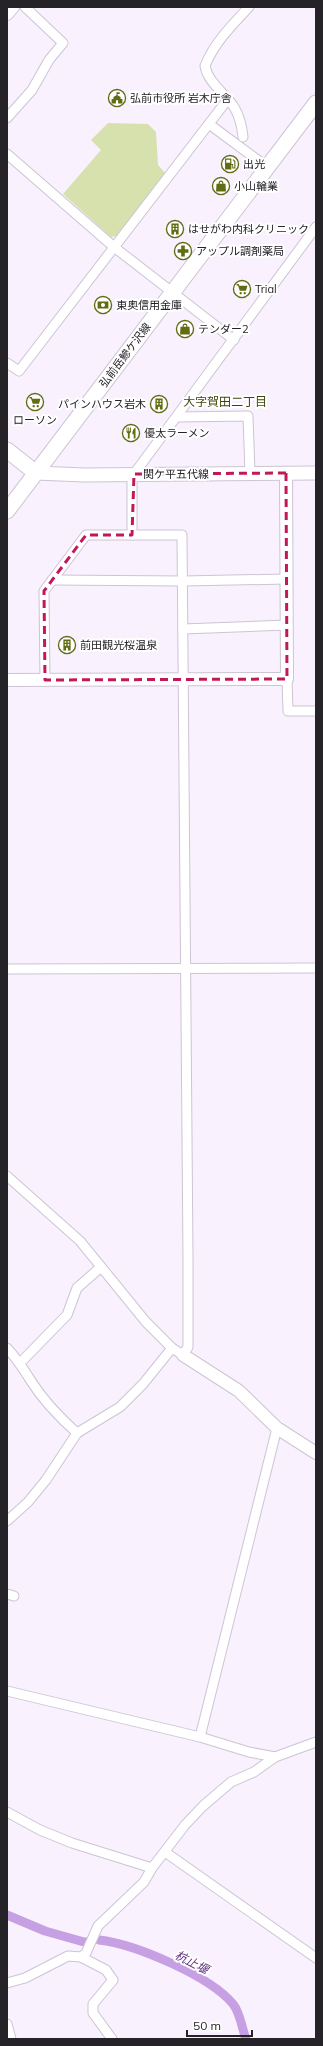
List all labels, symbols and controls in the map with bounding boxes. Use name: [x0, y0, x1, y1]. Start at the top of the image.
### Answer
public building icon: 弘前市役所 岩木庁舎: [107, 88, 127, 108]
place label: 弘前市役所 岩木庁舎: [130, 91, 232, 105]
fuel station icon: 出光: [220, 154, 240, 174]
place label: 出光: [243, 157, 265, 171]
shop icon: 小山輪業: [211, 176, 231, 196]
place label: 小山輪業: [234, 179, 278, 193]
building icon: はせがわ内科クリニック: [165, 219, 185, 239]
place label: はせがわ内科クリニック: [188, 222, 309, 236]
pharmacy icon: アップル調剤薬局: [173, 241, 193, 261]
place label: アップル調剤薬局: [196, 244, 284, 258]
supermarket icon: Trial: [232, 279, 252, 299]
place label: Trial: [255, 282, 277, 296]
bank icon: 東奥信用金庫: [93, 295, 113, 315]
place label: 東奥信用金庫: [116, 298, 182, 312]
shop icon: テンダー2: [175, 319, 195, 339]
street label: 弘前岳鰺ケ沢線: [96, 320, 154, 390]
place label: テンダー2: [198, 322, 249, 336]
supermarket icon: ローソン: [25, 392, 45, 412]
building icon: パインハウス岩木: [149, 394, 169, 414]
district label: 大字賀田二丁目: [183, 394, 267, 409]
place label: パインハウス岩木: [58, 397, 146, 411]
place label: ローソン: [13, 413, 57, 427]
restaurant icon: 優太ラーメン: [121, 423, 141, 443]
place label: 優太ラーメン: [144, 426, 210, 440]
street label: 関ケ平五代線: [143, 467, 209, 481]
building icon: 前田観光桜温泉: [57, 635, 77, 655]
place label: 前田観光桜温泉: [80, 638, 158, 652]
water label: 杭止堰: [173, 1947, 213, 1978]
scale bar: [187, 2012, 252, 2038]
text: 50 m: [193, 2018, 221, 2033]

